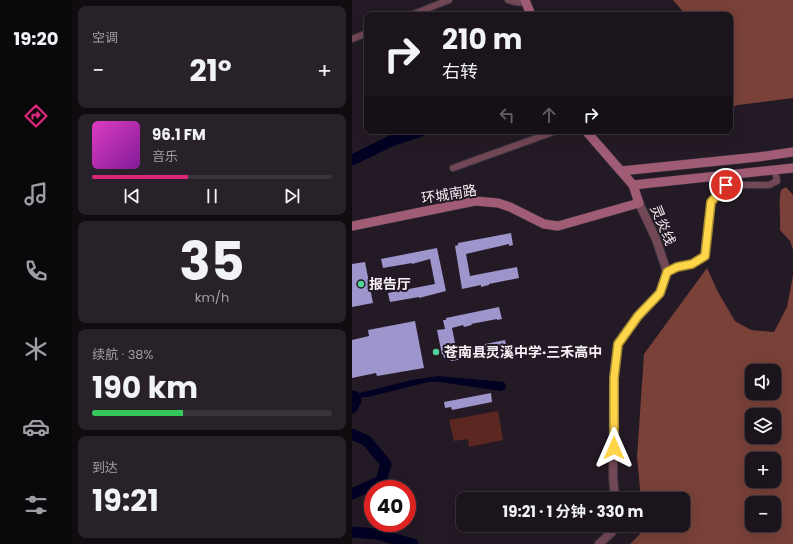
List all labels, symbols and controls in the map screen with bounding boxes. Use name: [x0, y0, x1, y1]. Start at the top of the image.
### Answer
text: 210 m: [442, 20, 522, 59]
text: 19:20: [14, 26, 58, 51]
text: 空调: [92, 28, 118, 47]
icon: right: [376, 28, 428, 80]
text: 21°: [189, 49, 232, 92]
text: −: [92, 55, 104, 86]
text: +: [317, 55, 332, 86]
text: 右转: [442, 59, 478, 84]
icon: directions: [22, 102, 50, 130]
icon: left: [496, 104, 518, 126]
icon: ahead: [538, 104, 560, 126]
icon: right: [580, 104, 602, 126]
text: 96.1 FM: [152, 124, 206, 145]
text: 音乐: [152, 147, 178, 166]
pin: [709, 168, 743, 202]
icon: arrive: [715, 174, 737, 196]
icon: music: [22, 180, 50, 208]
street label: 环城南路: [420, 180, 478, 208]
icon: previous: [121, 185, 143, 207]
icon: pause: [201, 185, 223, 207]
icon: next: [281, 185, 303, 207]
street label: 灵炎线: [646, 202, 680, 248]
text: 35: [179, 225, 245, 298]
icon: phone: [22, 257, 50, 285]
place label: 报告厅: [369, 274, 411, 294]
marker: 报告厅: [356, 279, 366, 289]
text: km/h: [195, 288, 229, 307]
icon: climate: [22, 335, 50, 363]
place label: 苍南县灵溪中学·三禾高中: [444, 342, 602, 362]
text: 续航 · 38%: [92, 345, 153, 364]
marker: 苍南县灵溪中学·三禾高中: [431, 347, 441, 357]
map controls: [745, 364, 781, 532]
button: sound: [745, 364, 781, 400]
text: 190 km: [92, 366, 198, 409]
button: layers: [745, 408, 781, 444]
icon: car: [22, 413, 50, 441]
position arrow: [593, 427, 635, 469]
button: +: [745, 452, 781, 488]
text: 到达: [92, 458, 118, 477]
text: 19:21: [92, 479, 159, 522]
speed limit sign: 40: [364, 480, 416, 532]
icon: filters: [22, 491, 50, 519]
button: −: [745, 496, 781, 532]
text: 19:21 · 1 分钟 · 330 m: [503, 501, 643, 522]

